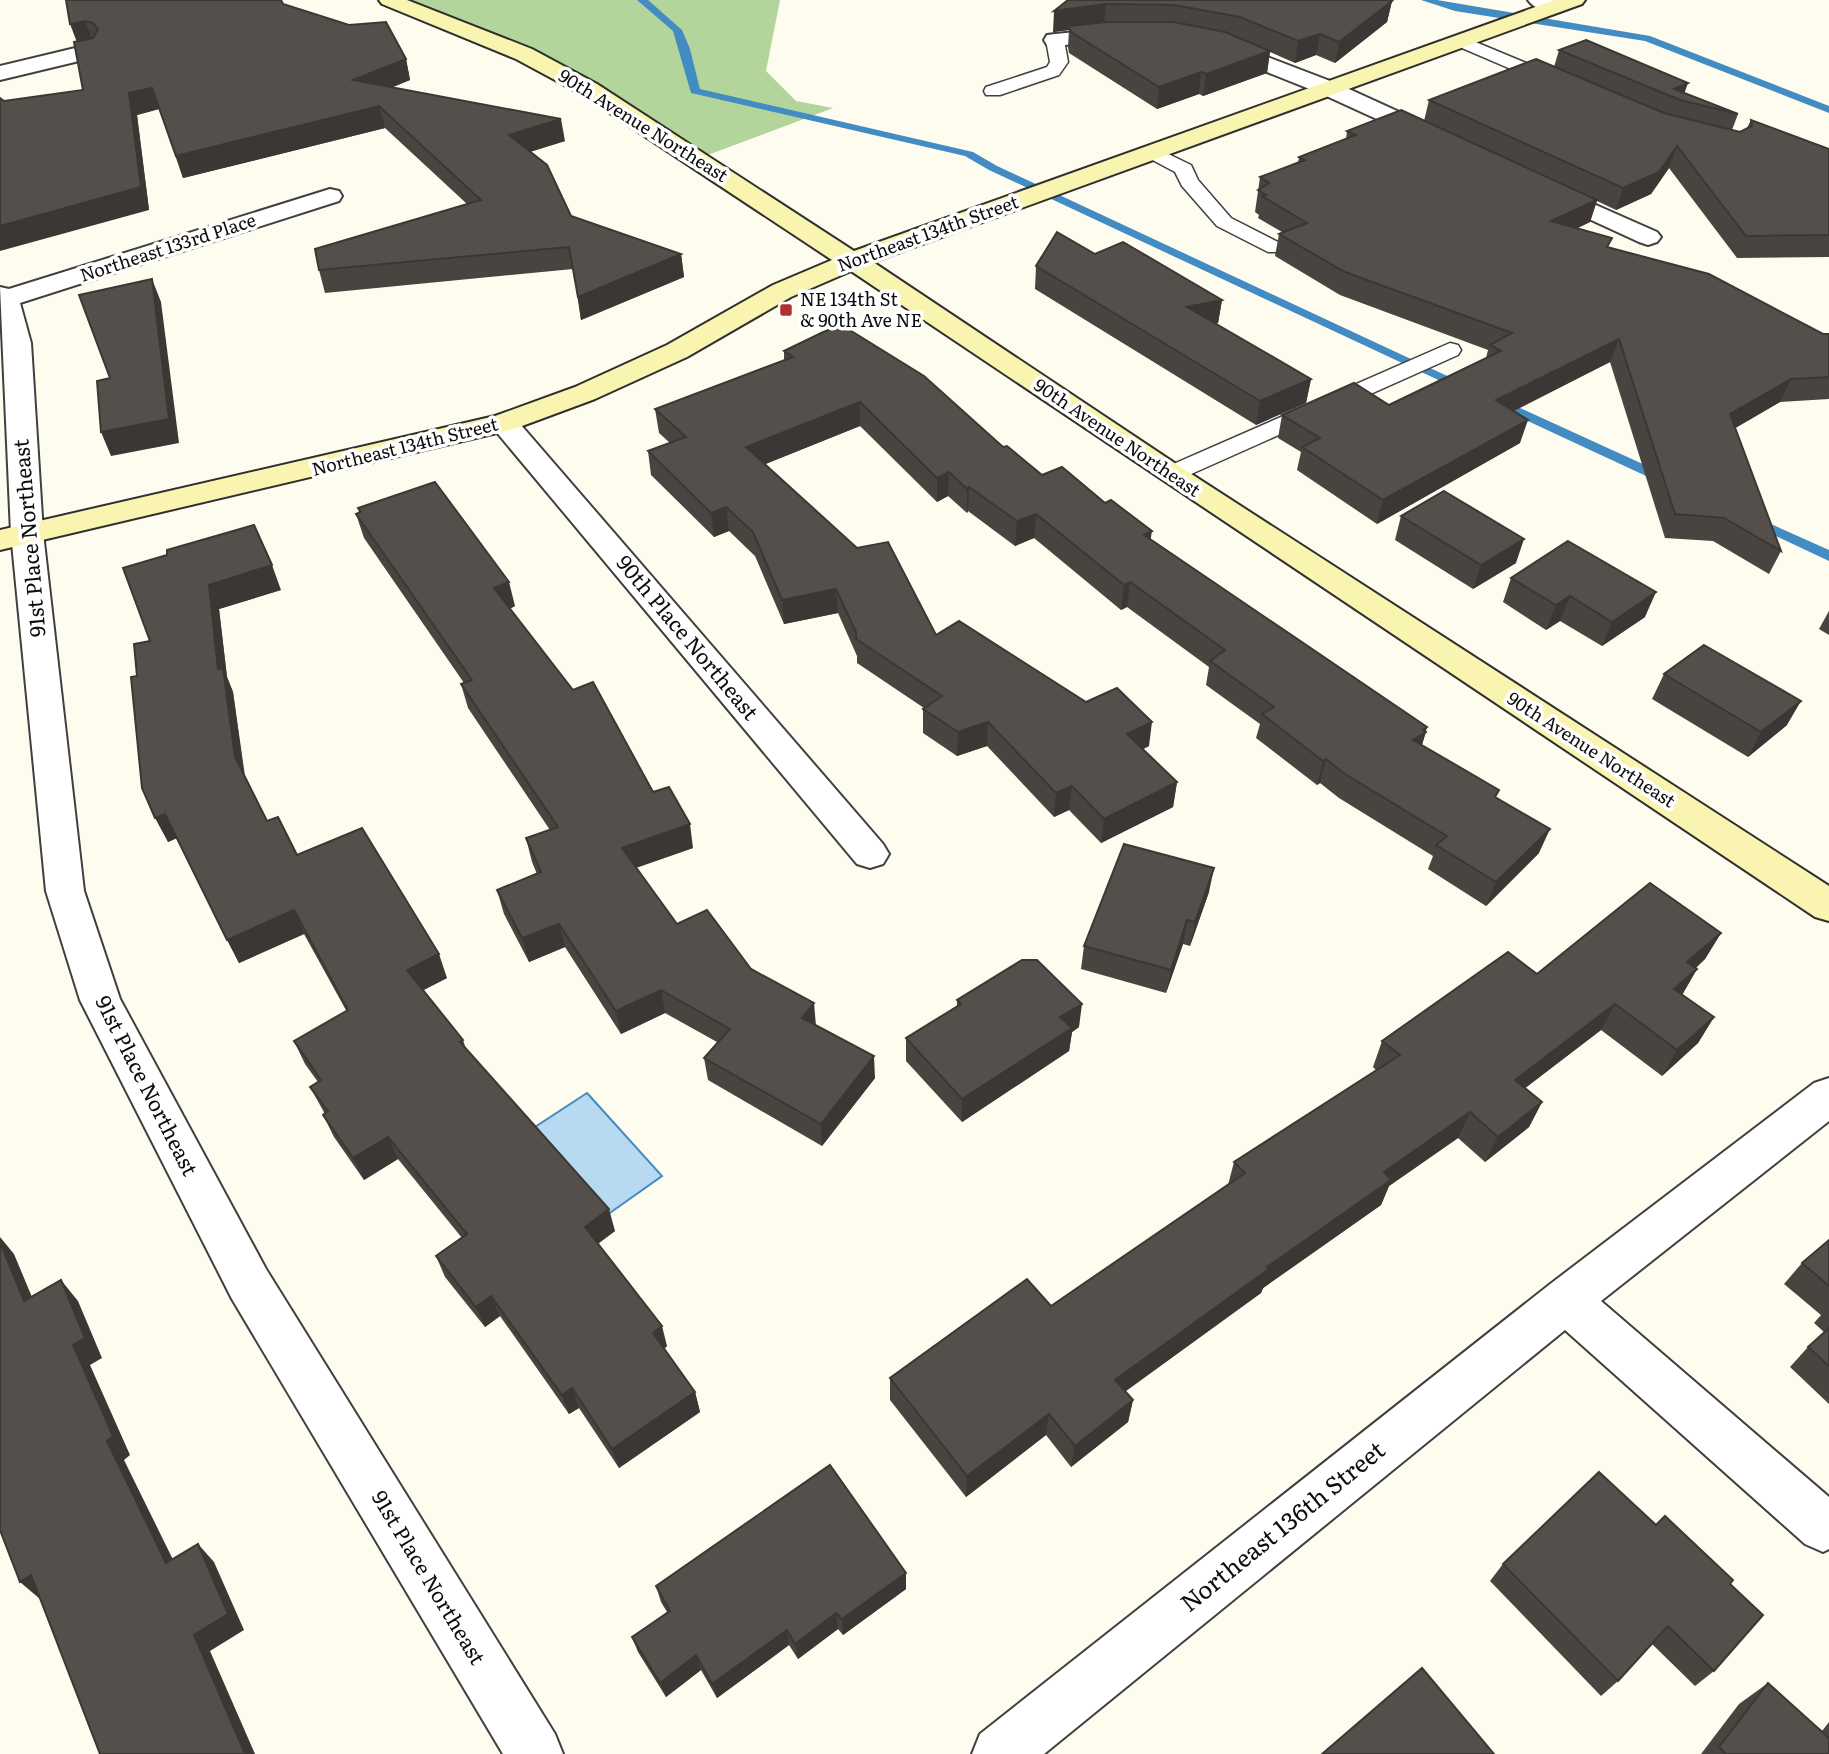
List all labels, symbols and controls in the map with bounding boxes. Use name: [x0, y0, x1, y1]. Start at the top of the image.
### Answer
street label: 90th Avenue Northeast: [554, 61, 734, 188]
street label: Northeast 134th Street: [833, 187, 1023, 278]
street label: Northeast 133rd Place: [76, 205, 259, 288]
place label: NE 134th St & 90th Ave NE: [800, 285, 922, 333]
marker: NE 134th St & 90th Ave NE: [778, 302, 794, 318]
street label: 90th Avenue Northeast: [1029, 371, 1207, 503]
street label: Northeast 134th Street: [309, 409, 501, 482]
street label: 91st Place Northeast: [3, 438, 52, 638]
street label: 90th Place Northeast: [611, 547, 768, 726]
street label: 90th Avenue Northeast: [1502, 684, 1682, 814]
street label: 91st Place Northeast: [89, 989, 207, 1181]
street label: Northeast 136th Street: [1172, 1431, 1392, 1619]
street label: 91st Place Northeast: [366, 1484, 495, 1670]

